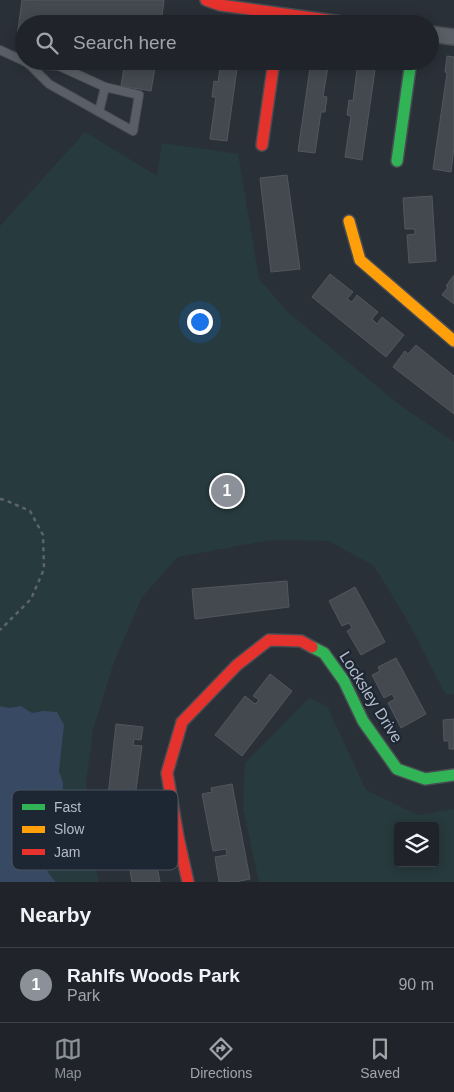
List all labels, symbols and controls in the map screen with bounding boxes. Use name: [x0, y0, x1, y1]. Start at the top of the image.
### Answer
search box: [15, 15, 439, 70]
icon: search: [33, 29, 61, 57]
text: Search here: [73, 32, 177, 53]
your location: [187, 309, 213, 335]
pin: 1: [211, 472, 243, 510]
street label: Locksley Drive: [336, 648, 406, 746]
legend: [12, 790, 178, 870]
text: Fast: [54, 799, 81, 815]
text: Slow: [54, 821, 85, 837]
map controls: [394, 822, 439, 867]
button: layers: [394, 822, 439, 867]
text: Jam: [54, 844, 80, 860]
text: Nearby: [20, 903, 91, 926]
text: Rahlfs Woods Park: [67, 965, 240, 986]
text: 1: [32, 976, 40, 993]
text: 90 m: [398, 976, 434, 993]
text: Park: [67, 987, 100, 1004]
tab: Map: [54, 1035, 82, 1081]
tab: Directions: [190, 1035, 252, 1081]
tab: Saved: [360, 1035, 400, 1081]

